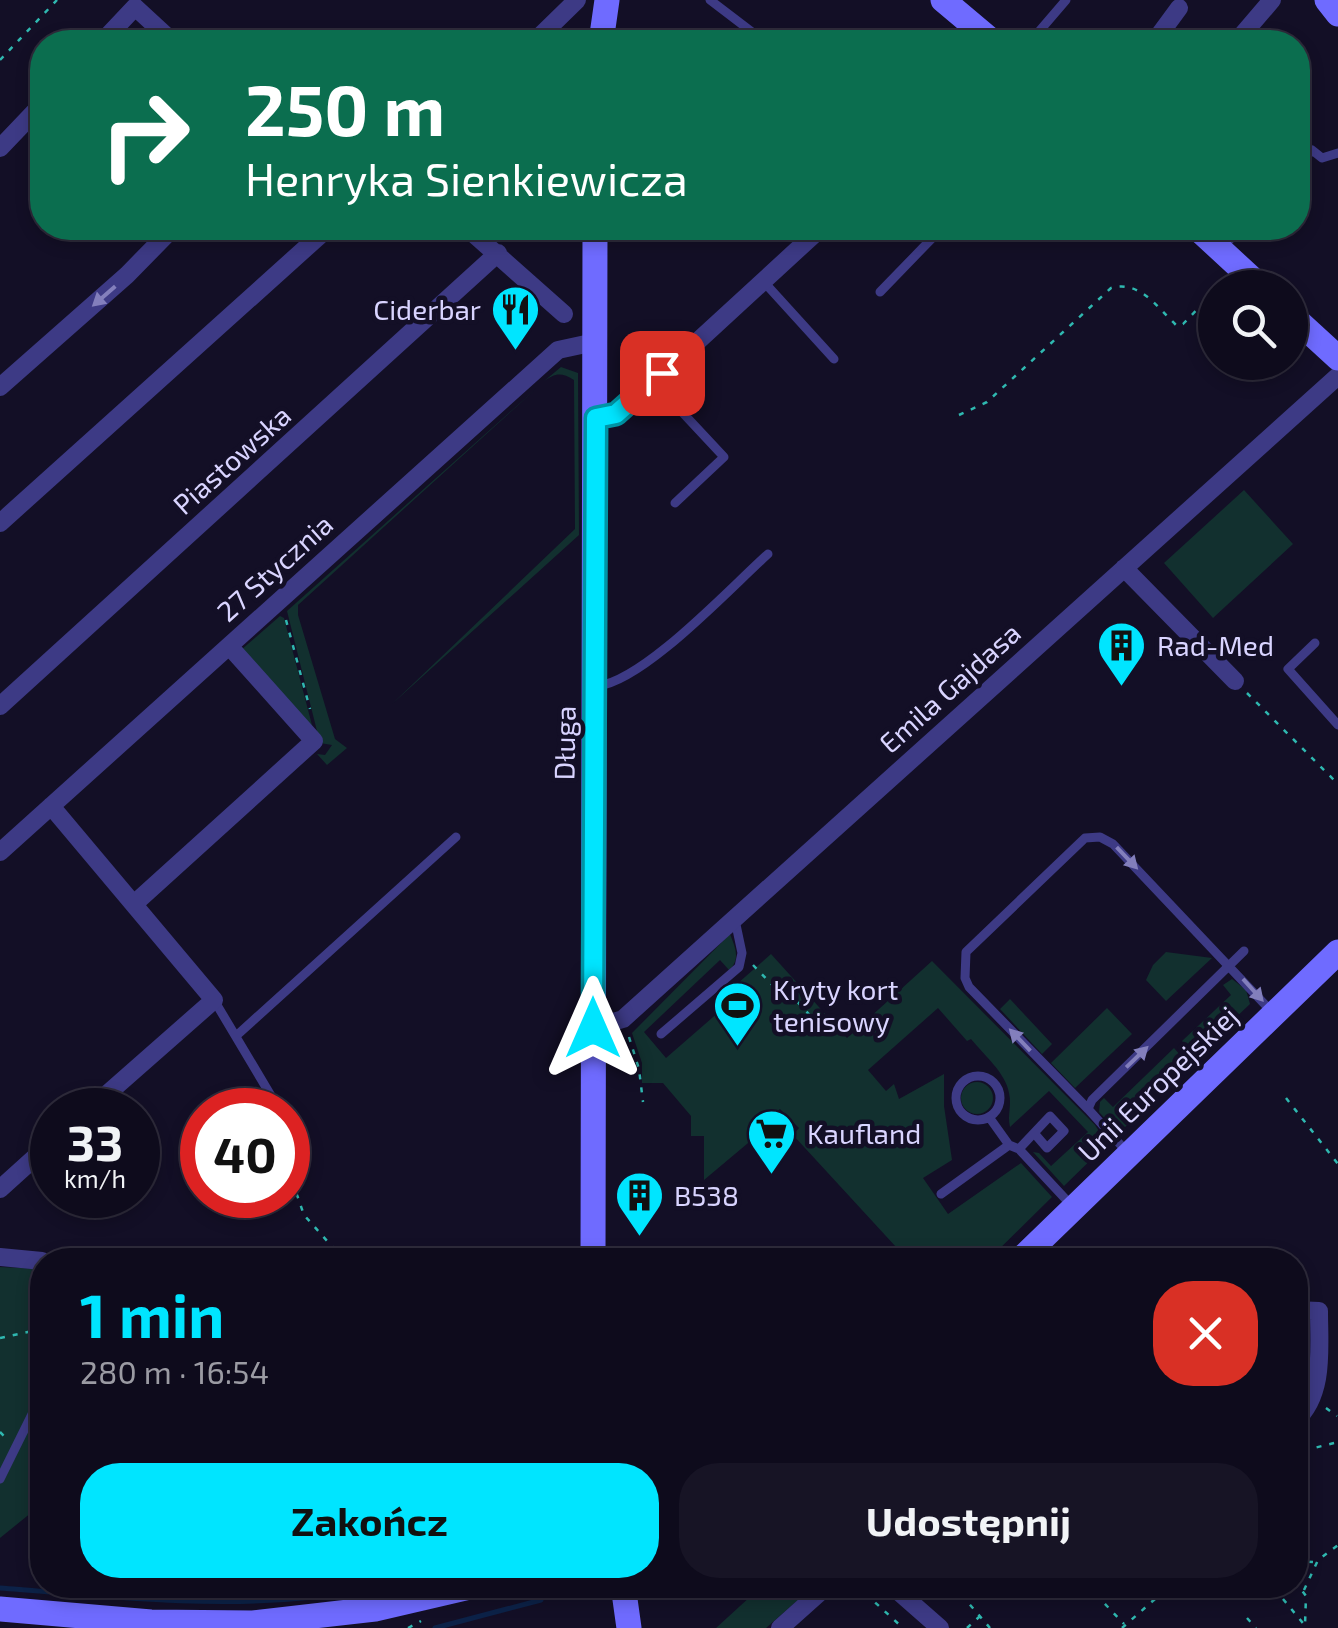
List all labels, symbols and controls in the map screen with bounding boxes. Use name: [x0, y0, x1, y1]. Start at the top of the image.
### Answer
text: 250 m: [245, 66, 445, 150]
icon: right: [80, 70, 210, 200]
text: Henryka Sienkiewicza: [245, 151, 688, 205]
map controls: [1198, 270, 1308, 380]
button: search: [1198, 270, 1308, 380]
one-way arrow: [91, 284, 116, 306]
restaurant icon: Ciderbar: [490, 284, 542, 352]
place label: Ciderbar: [373, 292, 481, 326]
pin: [620, 331, 705, 416]
icon: arrive: [635, 346, 690, 401]
street label: Piastowska: [166, 398, 297, 521]
street label: 27 Stycznia: [210, 507, 339, 628]
street label: Emila Gajdasa: [872, 615, 1027, 759]
building icon: Rad-Med: [1096, 620, 1148, 688]
place label: Rad-Med: [1157, 628, 1274, 662]
street label: Długa: [546, 705, 582, 781]
one-way arrow: [1115, 846, 1138, 870]
place label: Kryty kort tenisowy: [773, 972, 898, 1038]
position arrow: [541, 976, 645, 1080]
one-way arrow: [1241, 977, 1263, 1002]
sports icon: Kryty kort tenisowy: [712, 980, 764, 1048]
street label: Unii Europejskiej: [1070, 998, 1244, 1168]
one-way arrow: [1009, 1028, 1033, 1052]
one-way arrow: [1124, 1046, 1148, 1069]
speed limit sign: 40: [180, 1088, 310, 1218]
supermarket icon: Kaufland: [746, 1108, 798, 1176]
text: 33: [67, 1111, 123, 1171]
place label: Kaufland: [807, 1116, 921, 1150]
text: km/h: [64, 1163, 126, 1193]
building icon: B538: [613, 1170, 665, 1238]
place label: B538: [674, 1178, 739, 1212]
text: 1 min: [80, 1278, 224, 1350]
button: close: [1153, 1281, 1258, 1386]
text: 280 m · 16:54: [80, 1352, 269, 1390]
button: Zakończ: [80, 1463, 659, 1578]
button: Udostępnij: [679, 1463, 1258, 1578]

